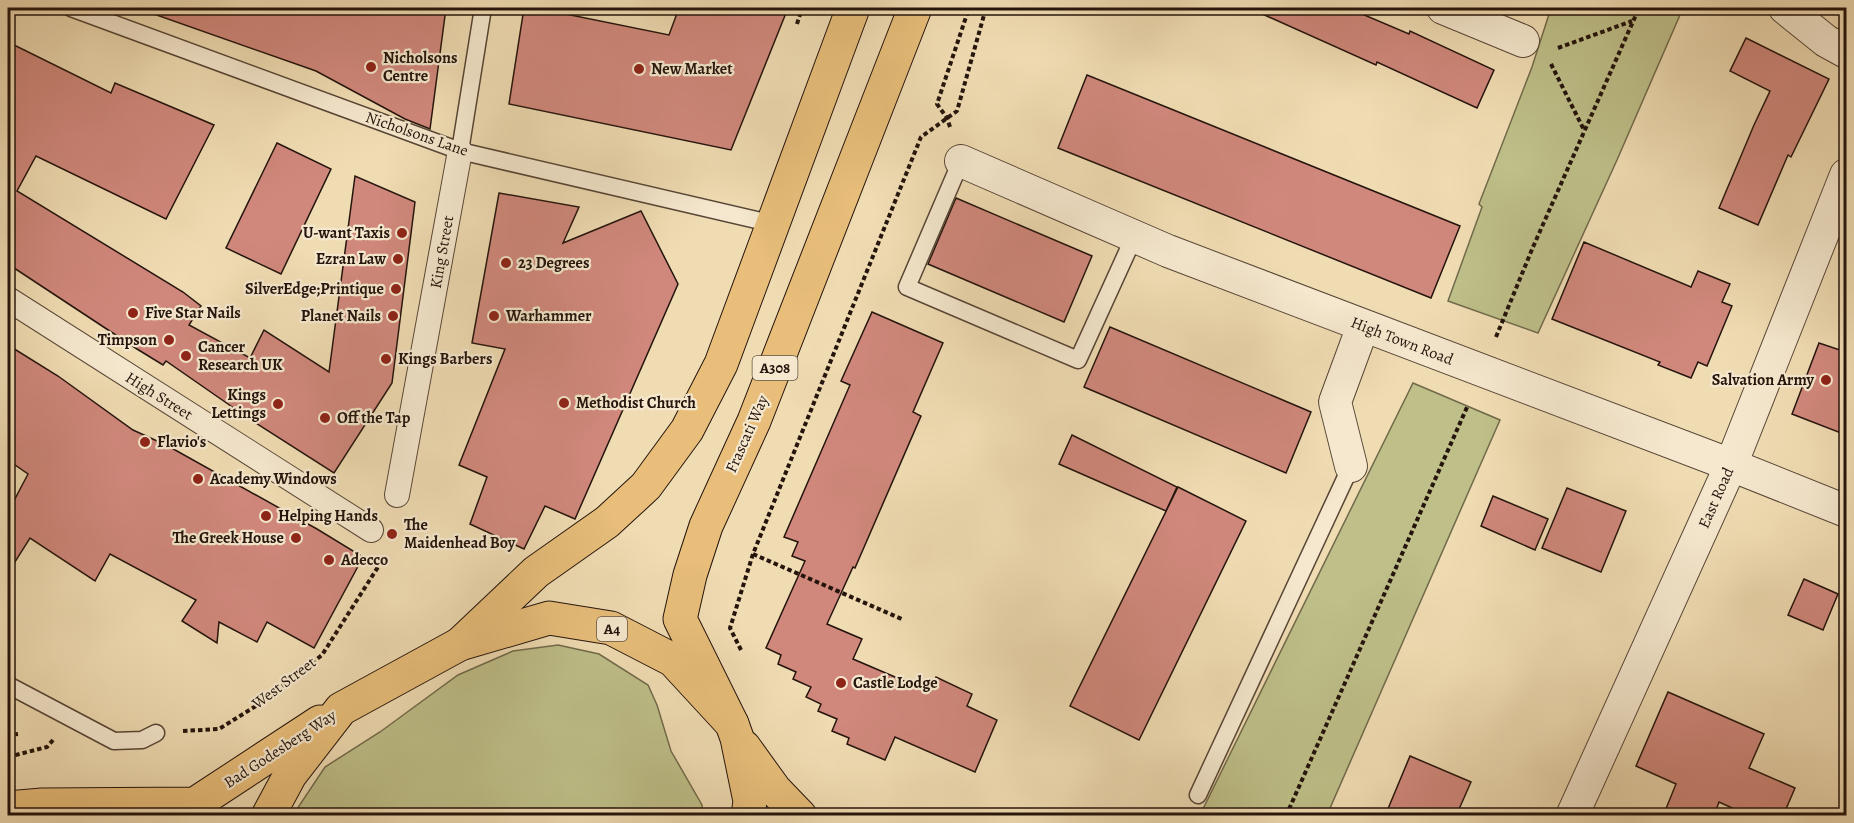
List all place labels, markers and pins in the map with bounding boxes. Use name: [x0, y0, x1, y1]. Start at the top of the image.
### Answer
place label: Nicholsons Centre: [383, 47, 458, 87]
place label: New Market: [651, 58, 733, 80]
marker: Nicholsons Centre: [364, 60, 378, 74]
marker: New Market: [632, 62, 646, 76]
place label: U-want Taxis: [303, 222, 390, 244]
marker: U-want Taxis: [395, 226, 409, 240]
place label: Ezran Law: [316, 248, 386, 270]
marker: Ezran Law: [391, 252, 405, 266]
place label: 23 Degrees: [518, 252, 590, 274]
marker: 23 Degrees: [499, 256, 513, 270]
place label: SilverEdge;Printique: [245, 278, 384, 300]
marker: SilverEdge;Printique: [389, 282, 403, 296]
place label: Five Star Nails: [145, 302, 241, 324]
place label: Planet Nails: [301, 305, 381, 327]
place label: Warhammer: [505, 305, 592, 327]
marker: Five Star Nails: [126, 306, 140, 320]
marker: Planet Nails: [386, 309, 400, 323]
marker: Warhammer: [487, 309, 501, 323]
place label: Timpson: [98, 329, 157, 351]
marker: Timpson: [162, 333, 176, 347]
place label: Cancer Research UK: [198, 336, 283, 376]
place label: Kings Barbers: [398, 348, 492, 370]
marker: Cancer Research UK: [179, 349, 193, 363]
marker: Kings Barbers: [379, 352, 393, 366]
place label: Salvation Army: [1712, 369, 1815, 391]
marker: Salvation Army: [1819, 373, 1833, 387]
place label: Kings Lettings: [211, 384, 266, 424]
place label: Methodist Church: [576, 392, 696, 414]
marker: Methodist Church: [557, 396, 571, 410]
marker: Kings Lettings: [271, 397, 285, 411]
place label: Off the Tap: [337, 407, 411, 429]
marker: Off the Tap: [318, 411, 332, 425]
place label: Flavio's: [157, 431, 206, 453]
marker: Flavio's: [138, 435, 152, 449]
place label: Academy Windows: [209, 468, 337, 490]
marker: Academy Windows: [191, 472, 205, 486]
place label: Helping Hands: [278, 505, 378, 527]
marker: Helping Hands: [259, 509, 273, 523]
place label: The Maidenhead Boy: [404, 514, 516, 554]
place label: The Greek House: [173, 527, 284, 549]
marker: The Maidenhead Boy: [385, 527, 399, 541]
marker: The Greek House: [289, 531, 303, 545]
place label: Adecco: [340, 549, 388, 571]
marker: Adecco: [322, 553, 336, 567]
place label: Castle Lodge: [853, 672, 938, 694]
marker: Castle Lodge: [834, 676, 848, 690]

